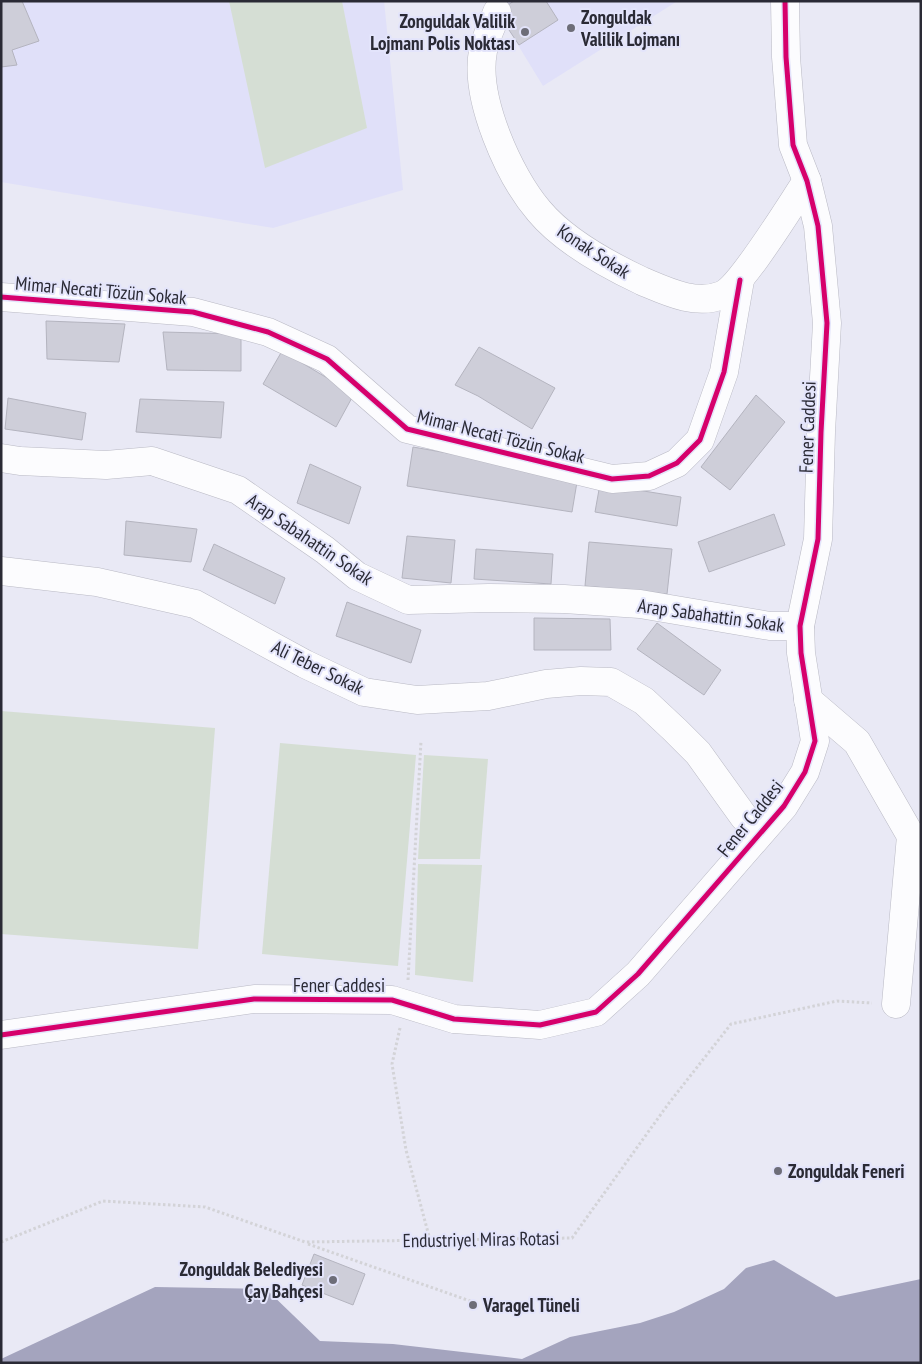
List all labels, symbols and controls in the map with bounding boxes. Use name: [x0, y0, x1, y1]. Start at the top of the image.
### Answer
place label: Zonguldak Valilik Lojmanı: [580, 5, 680, 51]
place label: Zonguldak Valilik Lojmanı Polis Noktası: [370, 9, 515, 55]
marker: Zonguldak Valilik Lojmanı: [565, 22, 577, 34]
marker: Zonguldak Valilik Lojmanı Polis Noktası: [519, 26, 531, 38]
street label: Konak Sokak: [553, 218, 636, 284]
street label: Mimar Necati Tözün Sokak: [14, 271, 188, 309]
street label: Fener Caddesi: [793, 381, 821, 473]
street label: Mimar Necati Tözün Sokak: [415, 404, 588, 469]
street label: Arap Sabahattin Sokak: [242, 488, 378, 590]
street label: Arap Sabahattin Sokak: [636, 593, 786, 637]
street label: Ali Teber Sokak: [268, 634, 369, 700]
street label: Fener Caddesi: [712, 775, 788, 861]
street label: Fener Caddesi: [293, 973, 385, 997]
place label: Zonguldak Feneri: [788, 1159, 905, 1183]
marker: Zonguldak Feneri: [772, 1165, 784, 1177]
street label: Endustriyel Miras Rotasi: [402, 1226, 560, 1252]
place label: Zonguldak Belediyesi Çay Bahçesi: [180, 1257, 323, 1303]
marker: Zonguldak Belediyesi Çay Bahçesi: [327, 1274, 339, 1286]
place label: Varagel Tüneli: [482, 1293, 580, 1317]
marker: Varagel Tüneli: [467, 1299, 479, 1311]

